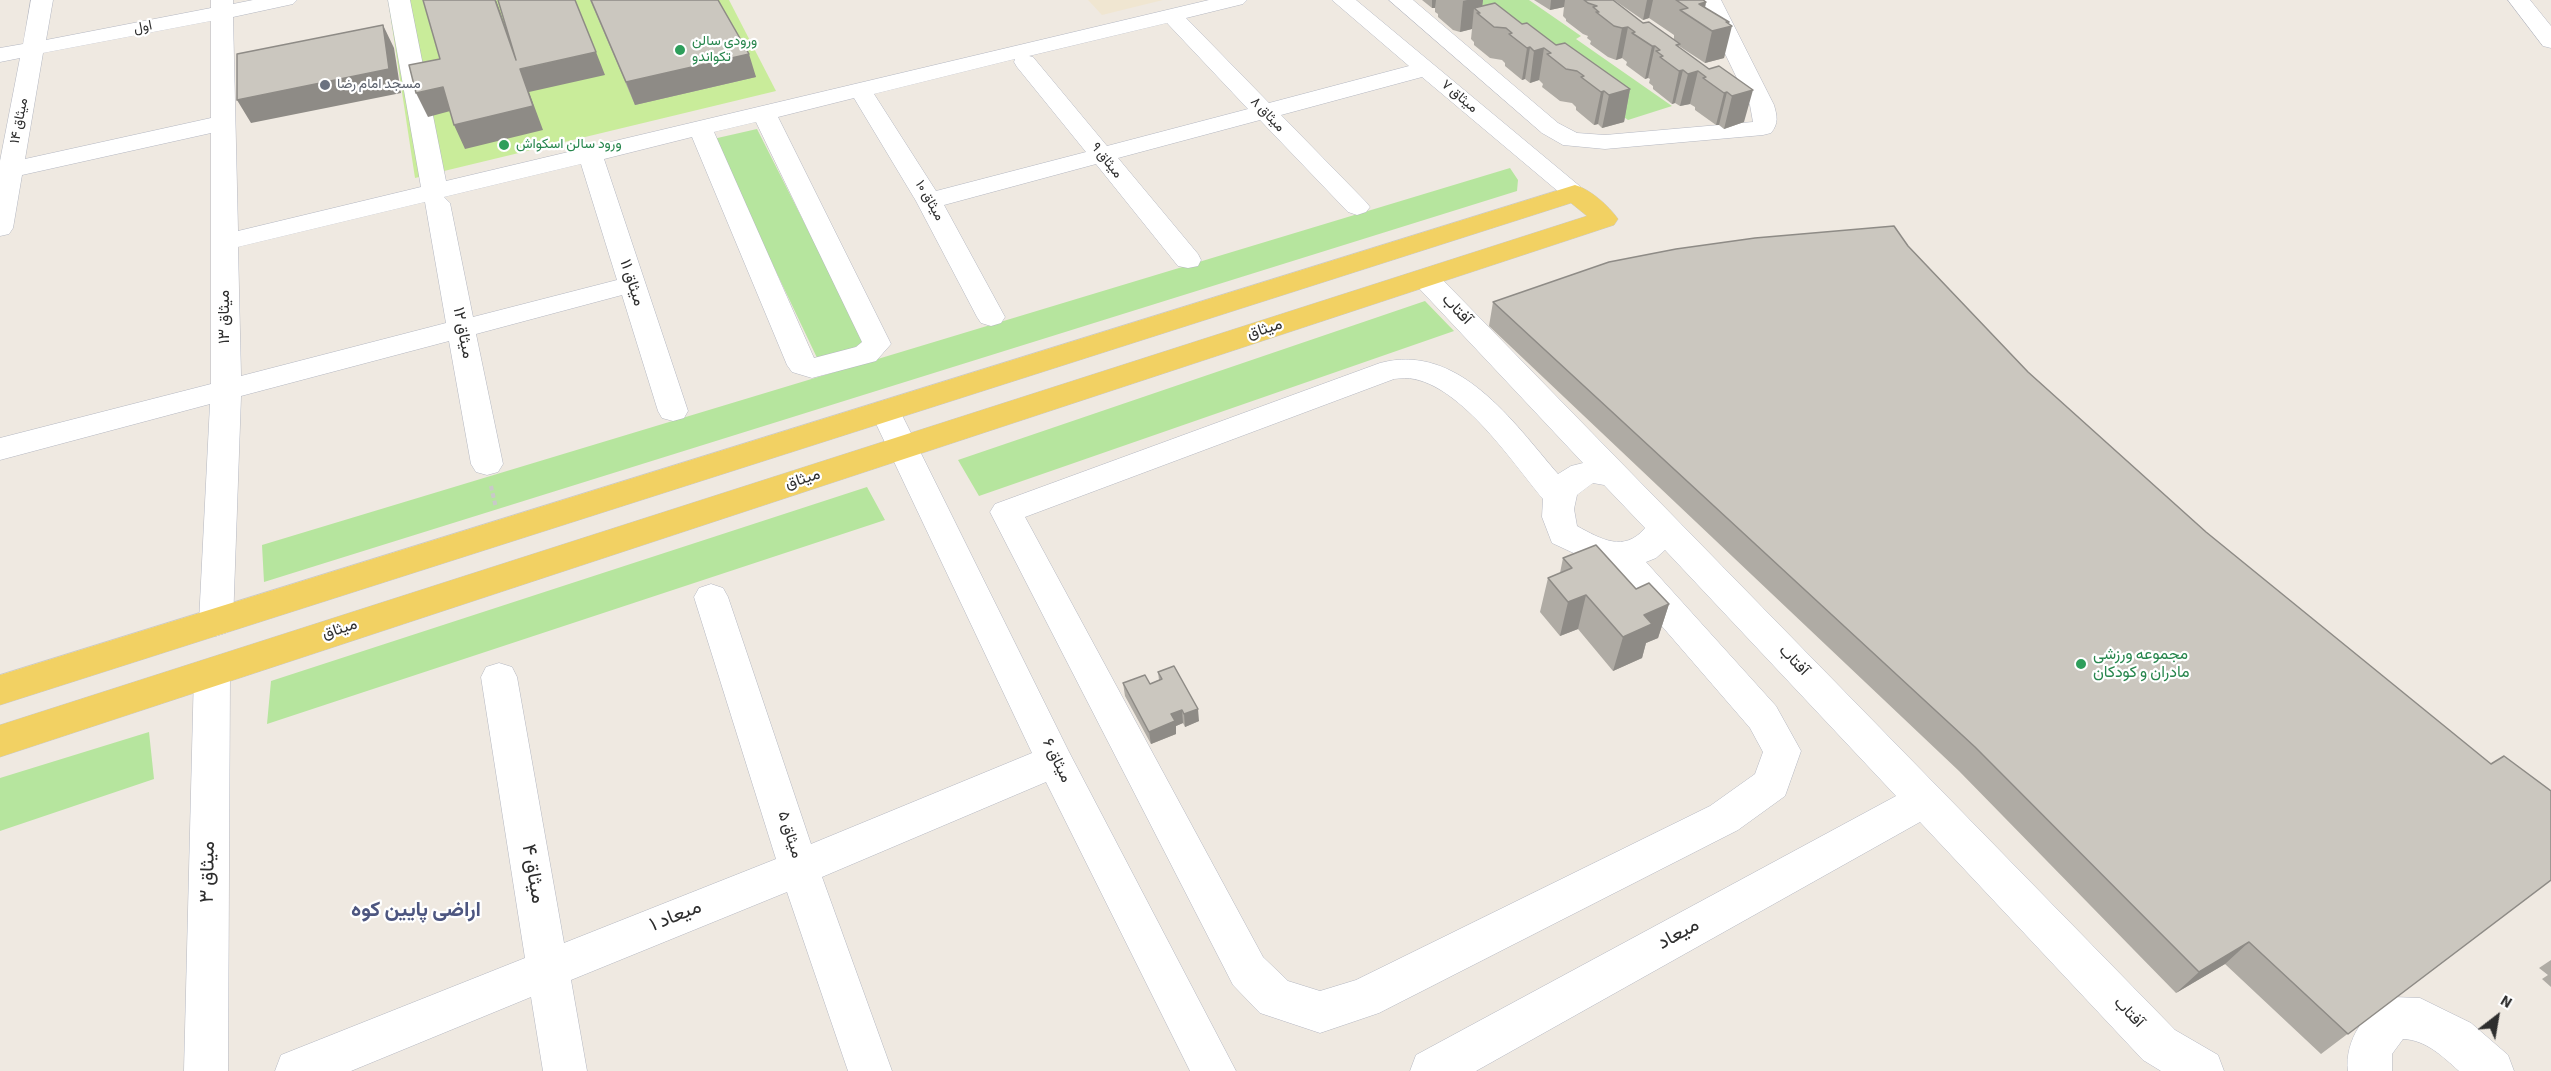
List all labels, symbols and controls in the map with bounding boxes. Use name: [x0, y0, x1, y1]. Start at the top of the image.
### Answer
street label: اول: [132, 18, 154, 38]
place label: ورودی سالن تکواندو: [692, 34, 757, 66]
marker: ورودی سالن تکواندو: [673, 43, 687, 57]
place label: مسجد امام رضا: [337, 77, 421, 93]
street label: میثاق ۷: [1437, 77, 1481, 117]
marker: مسجد امام رضا: [318, 78, 332, 92]
street label: میثاق ۸: [1246, 94, 1288, 136]
street label: میثاق ۱۴: [7, 97, 33, 145]
place label: ورود سالن اسکواش: [516, 137, 622, 153]
marker: ورود سالن اسکواش: [497, 138, 511, 152]
street label: میثاق ۹: [1087, 140, 1125, 182]
street label: میثاق ۱۰: [911, 178, 947, 224]
street label: میثاق ۱۱: [614, 257, 648, 309]
street label: میثاق ۱۳: [215, 290, 235, 344]
street label: آفتاب: [1437, 291, 1475, 329]
street label: میثاق ۱۲: [448, 306, 476, 360]
street label: میثاق: [1245, 315, 1285, 345]
street label: میثاق: [783, 465, 823, 495]
street label: میثاق: [320, 615, 360, 645]
street label: آفتاب: [1774, 642, 1812, 680]
place label: مجموعه ورزشی مادران و کودکان: [2093, 645, 2190, 683]
marker: مجموعه ورزشی مادران و کودکان: [2074, 657, 2088, 671]
street label: میثاق ۶: [1037, 736, 1075, 786]
street label: میثاق ۵: [772, 809, 806, 861]
street label: میثاق ۳: [196, 841, 222, 903]
street label: میثاق ۴: [515, 842, 549, 906]
street label: میعاد ۱: [646, 896, 706, 938]
district label: اراضی پایین کوه: [351, 898, 481, 924]
street label: میعاد: [1654, 914, 1704, 956]
north arrow: [2467, 987, 2527, 1047]
text: N: [2496, 989, 2516, 1014]
street label: آفتاب: [2109, 994, 2147, 1032]

